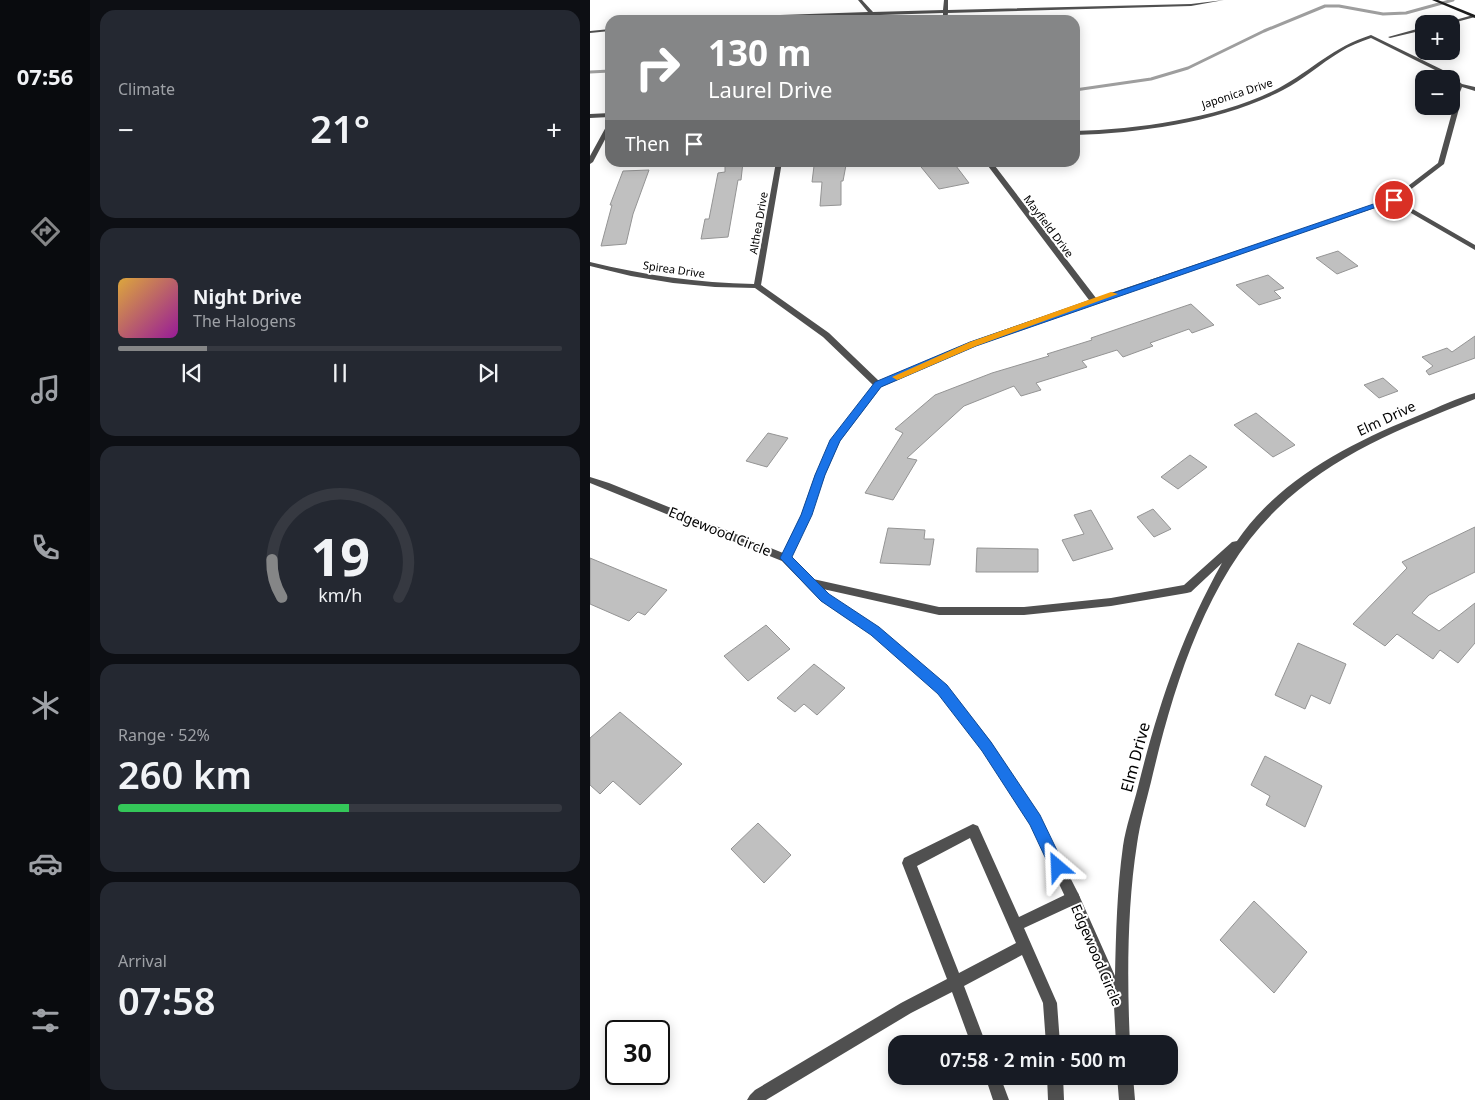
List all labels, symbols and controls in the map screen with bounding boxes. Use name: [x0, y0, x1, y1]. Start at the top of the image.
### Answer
map controls: [1415, 15, 1460, 115]
button: +: [1415, 15, 1460, 60]
text: 130 m: [708, 29, 811, 76]
icon: right: [625, 35, 690, 100]
text: 07:56: [17, 61, 73, 91]
button: −: [1415, 70, 1460, 115]
text: Laurel Drive: [708, 74, 832, 104]
street label: Japonica Drive: [1199, 74, 1274, 112]
text: Climate: [118, 78, 175, 100]
text: 21°: [310, 102, 370, 154]
text: −: [118, 110, 134, 148]
text: +: [546, 110, 562, 148]
icon: arrive: [680, 130, 708, 158]
text: Then: [625, 131, 670, 157]
pin: [1373, 179, 1415, 221]
icon: arrive: [1380, 186, 1408, 214]
street label: Althea Drive: [745, 191, 771, 255]
street label: Mayfield Drive: [1021, 192, 1077, 260]
icon: directions: [28, 214, 63, 249]
street label: Spirea Drive: [642, 257, 706, 281]
text: Night Drive: [193, 284, 302, 310]
text: The Halogens: [193, 310, 296, 332]
icon: previous: [178, 359, 206, 387]
icon: pause: [326, 359, 354, 387]
icon: next: [474, 359, 502, 387]
icon: music: [28, 372, 63, 407]
street label: Elm Drive: [1354, 396, 1419, 440]
street label: Edgewood Circle: [666, 502, 774, 560]
text: 19: [310, 520, 370, 591]
icon: phone: [28, 530, 63, 565]
text: km/h: [318, 583, 362, 607]
icon: climate: [28, 688, 63, 723]
street label: Elm Drive: [1115, 720, 1155, 794]
text: Range · 52%: [118, 724, 210, 746]
text: 260 km: [118, 748, 252, 800]
position arrow: [1031, 840, 1083, 892]
icon: car: [28, 846, 63, 881]
street label: Edgewood Circle: [1067, 901, 1127, 1009]
text: Arrival: [118, 950, 167, 972]
text: 07:58: [118, 974, 215, 1026]
icon: filters: [28, 1003, 63, 1038]
speed limit sign: 30: [605, 1020, 670, 1085]
text: 07:58 · 2 min · 500 m: [940, 1047, 1126, 1073]

